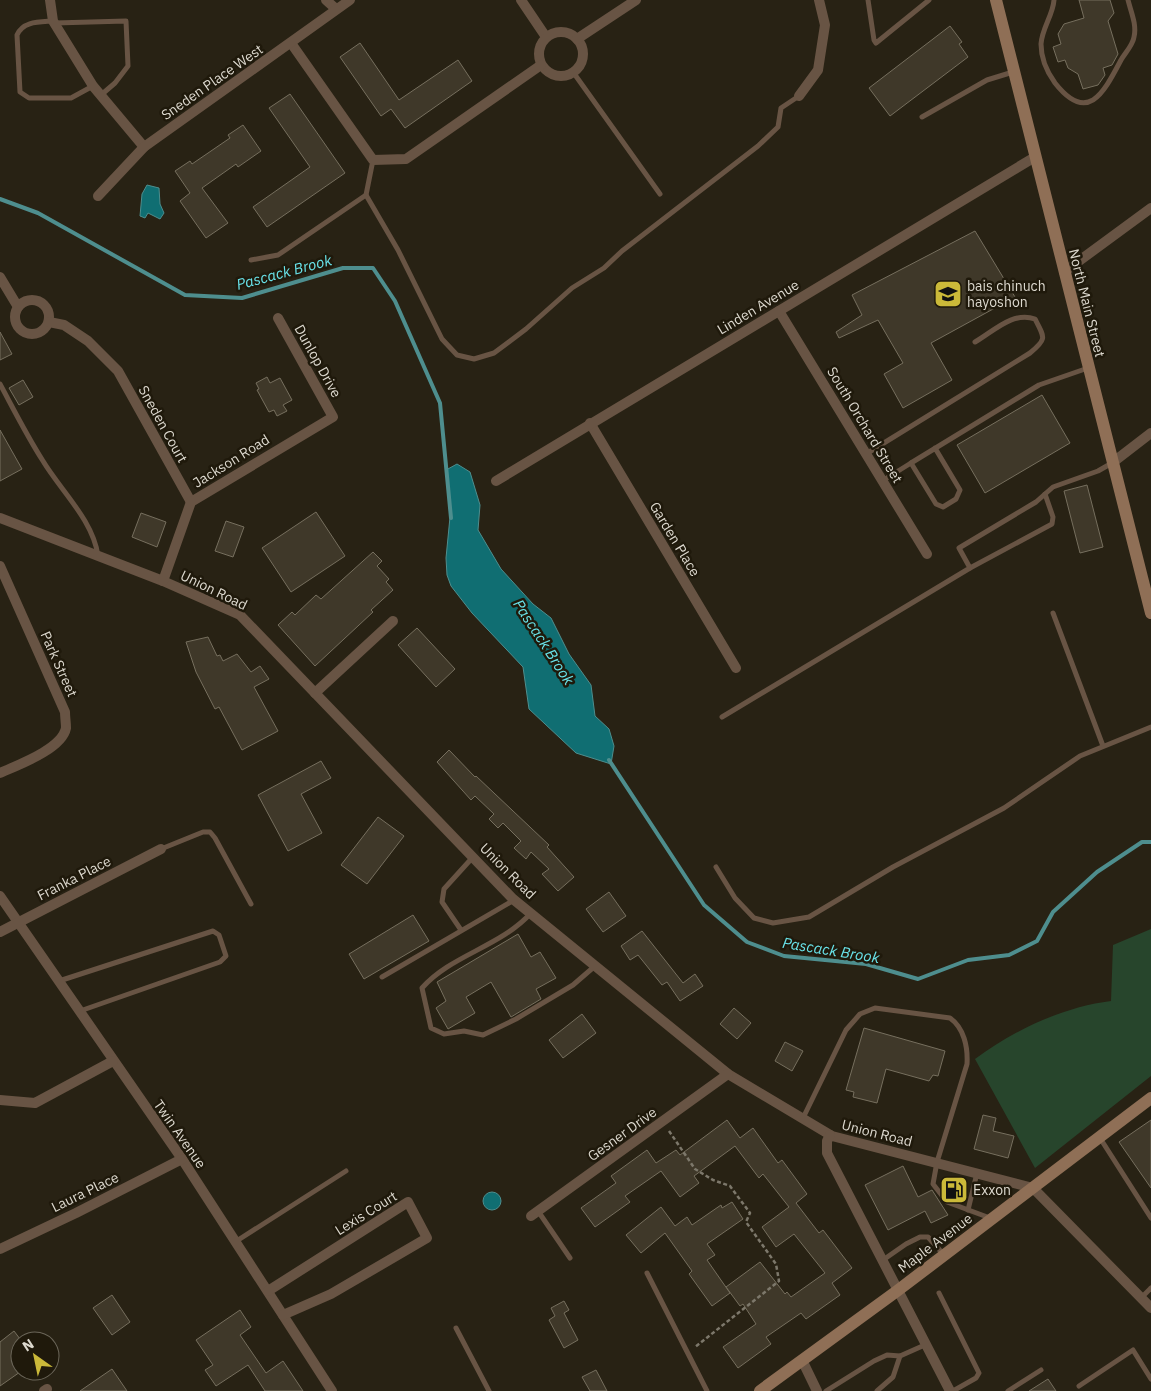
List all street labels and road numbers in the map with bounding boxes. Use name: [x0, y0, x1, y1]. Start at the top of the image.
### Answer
street label: Sneden Place West: [158, 40, 266, 124]
street label: North Main Street: [1065, 247, 1109, 359]
street label: Linden Avenue: [714, 275, 802, 338]
street label: Dunlop Drive: [291, 321, 346, 401]
street label: South Orchard Street: [823, 364, 907, 486]
street label: Sneden Court: [134, 382, 192, 466]
street label: Jackson Road: [189, 430, 273, 492]
street label: Garden Place: [646, 498, 704, 580]
street label: Union Road: [178, 566, 250, 614]
street label: Park Street: [37, 628, 82, 700]
street label: Union Road: [476, 839, 540, 903]
street label: Franka Place: [34, 852, 114, 904]
street label: Twin Avenue: [150, 1096, 210, 1172]
street label: Gesner Drive: [584, 1103, 660, 1165]
street label: Union Road: [840, 1116, 914, 1150]
street label: Laura Place: [48, 1168, 122, 1216]
street label: Lexis Court: [332, 1187, 400, 1239]
street label: Maple Avenue: [894, 1209, 976, 1277]

